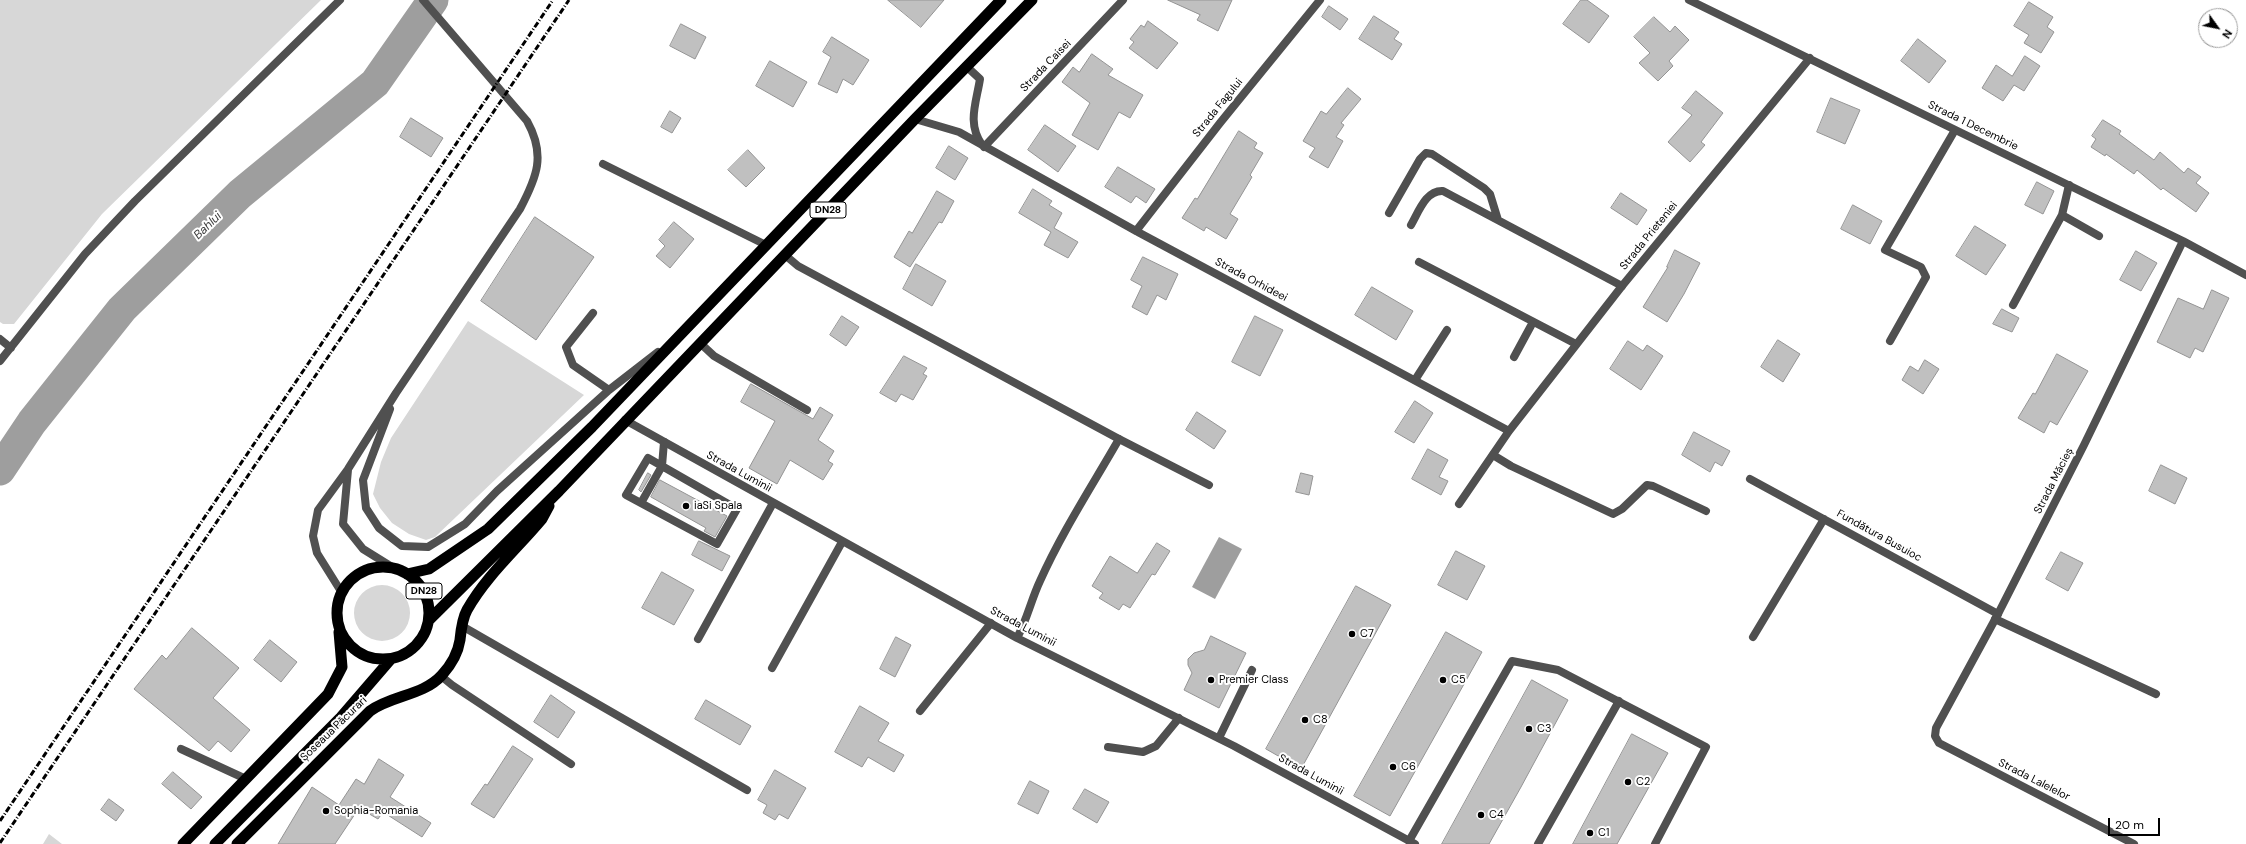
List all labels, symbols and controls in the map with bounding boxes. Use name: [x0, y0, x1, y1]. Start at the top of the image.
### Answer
north arrow: [2198, 8, 2238, 48]
text: N: [2219, 27, 2235, 41]
street label: Strada Caisei: [1018, 37, 1074, 95]
street label: Strada Fagului: [1190, 76, 1246, 140]
street label: Strada 1 Decembrie: [1926, 98, 2020, 154]
street label: Strada Prieteniei: [1617, 199, 1681, 273]
road number: DN28: [810, 202, 846, 218]
water label: Bahlui: [191, 209, 225, 243]
street label: Strada Orhideei: [1213, 255, 1289, 305]
street label: Strada Măcieș: [2032, 446, 2076, 516]
street label: Strada Luminii: [704, 449, 774, 495]
place label: iaSi Spala: [694, 499, 742, 513]
marker: iaSi Spala: [681, 501, 691, 511]
street label: Fundătura Busuioc: [1834, 507, 1924, 565]
road number: DN28: [406, 583, 442, 599]
street label: Strada Luminii: [988, 604, 1058, 650]
place label: C7: [1360, 627, 1374, 641]
marker: C7: [1347, 629, 1357, 639]
place label: Premier Class: [1219, 673, 1289, 687]
place label: C5: [1451, 673, 1466, 687]
marker: Premier Class: [1206, 675, 1216, 685]
marker: C5: [1438, 675, 1448, 685]
street label: Șoseaua Păcurari: [298, 694, 370, 764]
place label: C8: [1313, 713, 1328, 727]
marker: C8: [1300, 715, 1310, 725]
place label: C3: [1537, 722, 1551, 736]
marker: C3: [1524, 724, 1534, 734]
street label: Strada Luminii: [1276, 752, 1346, 798]
street label: Strada Lalelelor: [1996, 756, 2072, 804]
place label: C6: [1401, 760, 1416, 774]
marker: C6: [1388, 762, 1398, 772]
place label: C2: [1636, 775, 1650, 789]
marker: C2: [1623, 777, 1633, 787]
place label: Sophia-Romania: [334, 804, 418, 818]
marker: Sophia-Romania: [321, 806, 331, 816]
place label: C4: [1489, 808, 1504, 822]
marker: C4: [1476, 810, 1486, 820]
scale bar: [2110, 810, 2162, 836]
text: 20 m: [2115, 817, 2144, 833]
place label: C1: [1598, 826, 1609, 840]
marker: C1: [1585, 828, 1595, 838]

